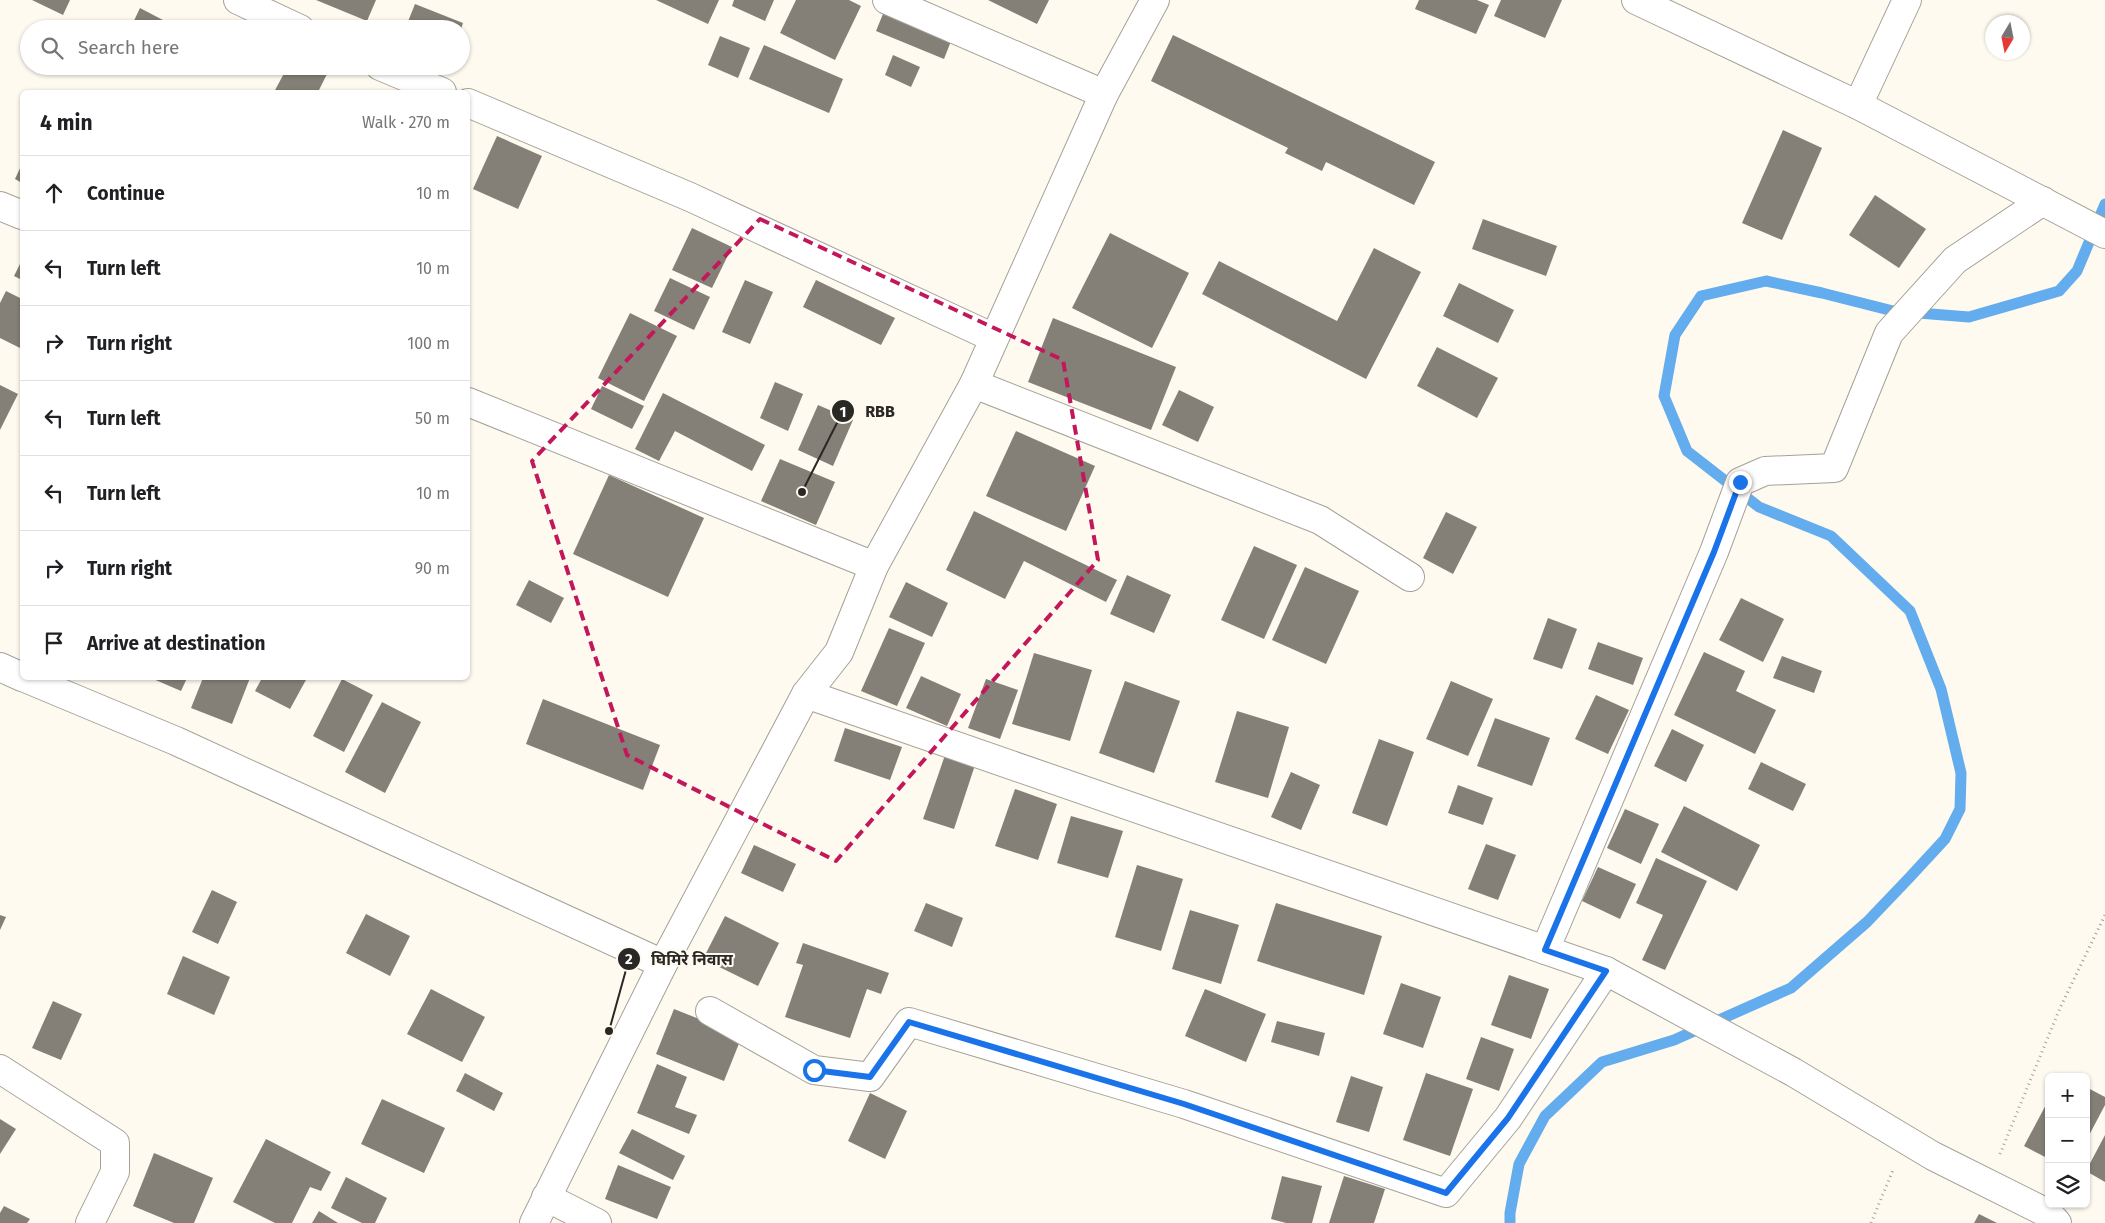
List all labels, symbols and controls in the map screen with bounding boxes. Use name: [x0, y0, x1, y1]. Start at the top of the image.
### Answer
north arrow: [1985, 15, 2030, 60]
search box: [20, 20, 470, 75]
icon: search: [38, 34, 66, 62]
text: Search here: [78, 36, 179, 59]
text: 4 min: [40, 110, 93, 136]
text: Walk · 270 m: [362, 113, 450, 132]
icon: ahead: [40, 179, 68, 207]
text: Continue: [87, 182, 165, 205]
text: 10 m: [416, 184, 450, 203]
icon: left: [40, 254, 68, 282]
text: Turn left: [87, 257, 161, 280]
text: 10 m: [416, 259, 450, 278]
icon: right: [40, 329, 68, 357]
text: Turn right: [87, 332, 172, 355]
text: 100 m: [407, 334, 450, 353]
callout: RBB: [830, 396, 905, 427]
text: RBB: [865, 402, 895, 421]
text: 1: [840, 403, 846, 421]
icon: left: [40, 404, 68, 432]
text: Turn left: [87, 407, 161, 430]
text: 50 m: [415, 409, 450, 428]
route end: [1729, 471, 1752, 494]
icon: left: [40, 479, 68, 507]
text: Turn left: [87, 482, 161, 505]
text: 10 m: [416, 484, 450, 503]
icon: right: [40, 554, 68, 582]
text: Turn right: [87, 557, 172, 580]
text: 90 m: [415, 559, 450, 578]
icon: arrive: [40, 629, 68, 657]
text: Arrive at destination: [87, 632, 266, 655]
callout: घिमिरे निवास: [616, 944, 743, 975]
text: 2: [625, 950, 633, 968]
text: घिमिरे निवास: [651, 950, 734, 969]
route start: [803, 1059, 826, 1082]
map controls: [2045, 1073, 2090, 1208]
button: +: [2045, 1073, 2090, 1118]
button: −: [2045, 1118, 2090, 1163]
button: layers: [2045, 1163, 2090, 1208]

